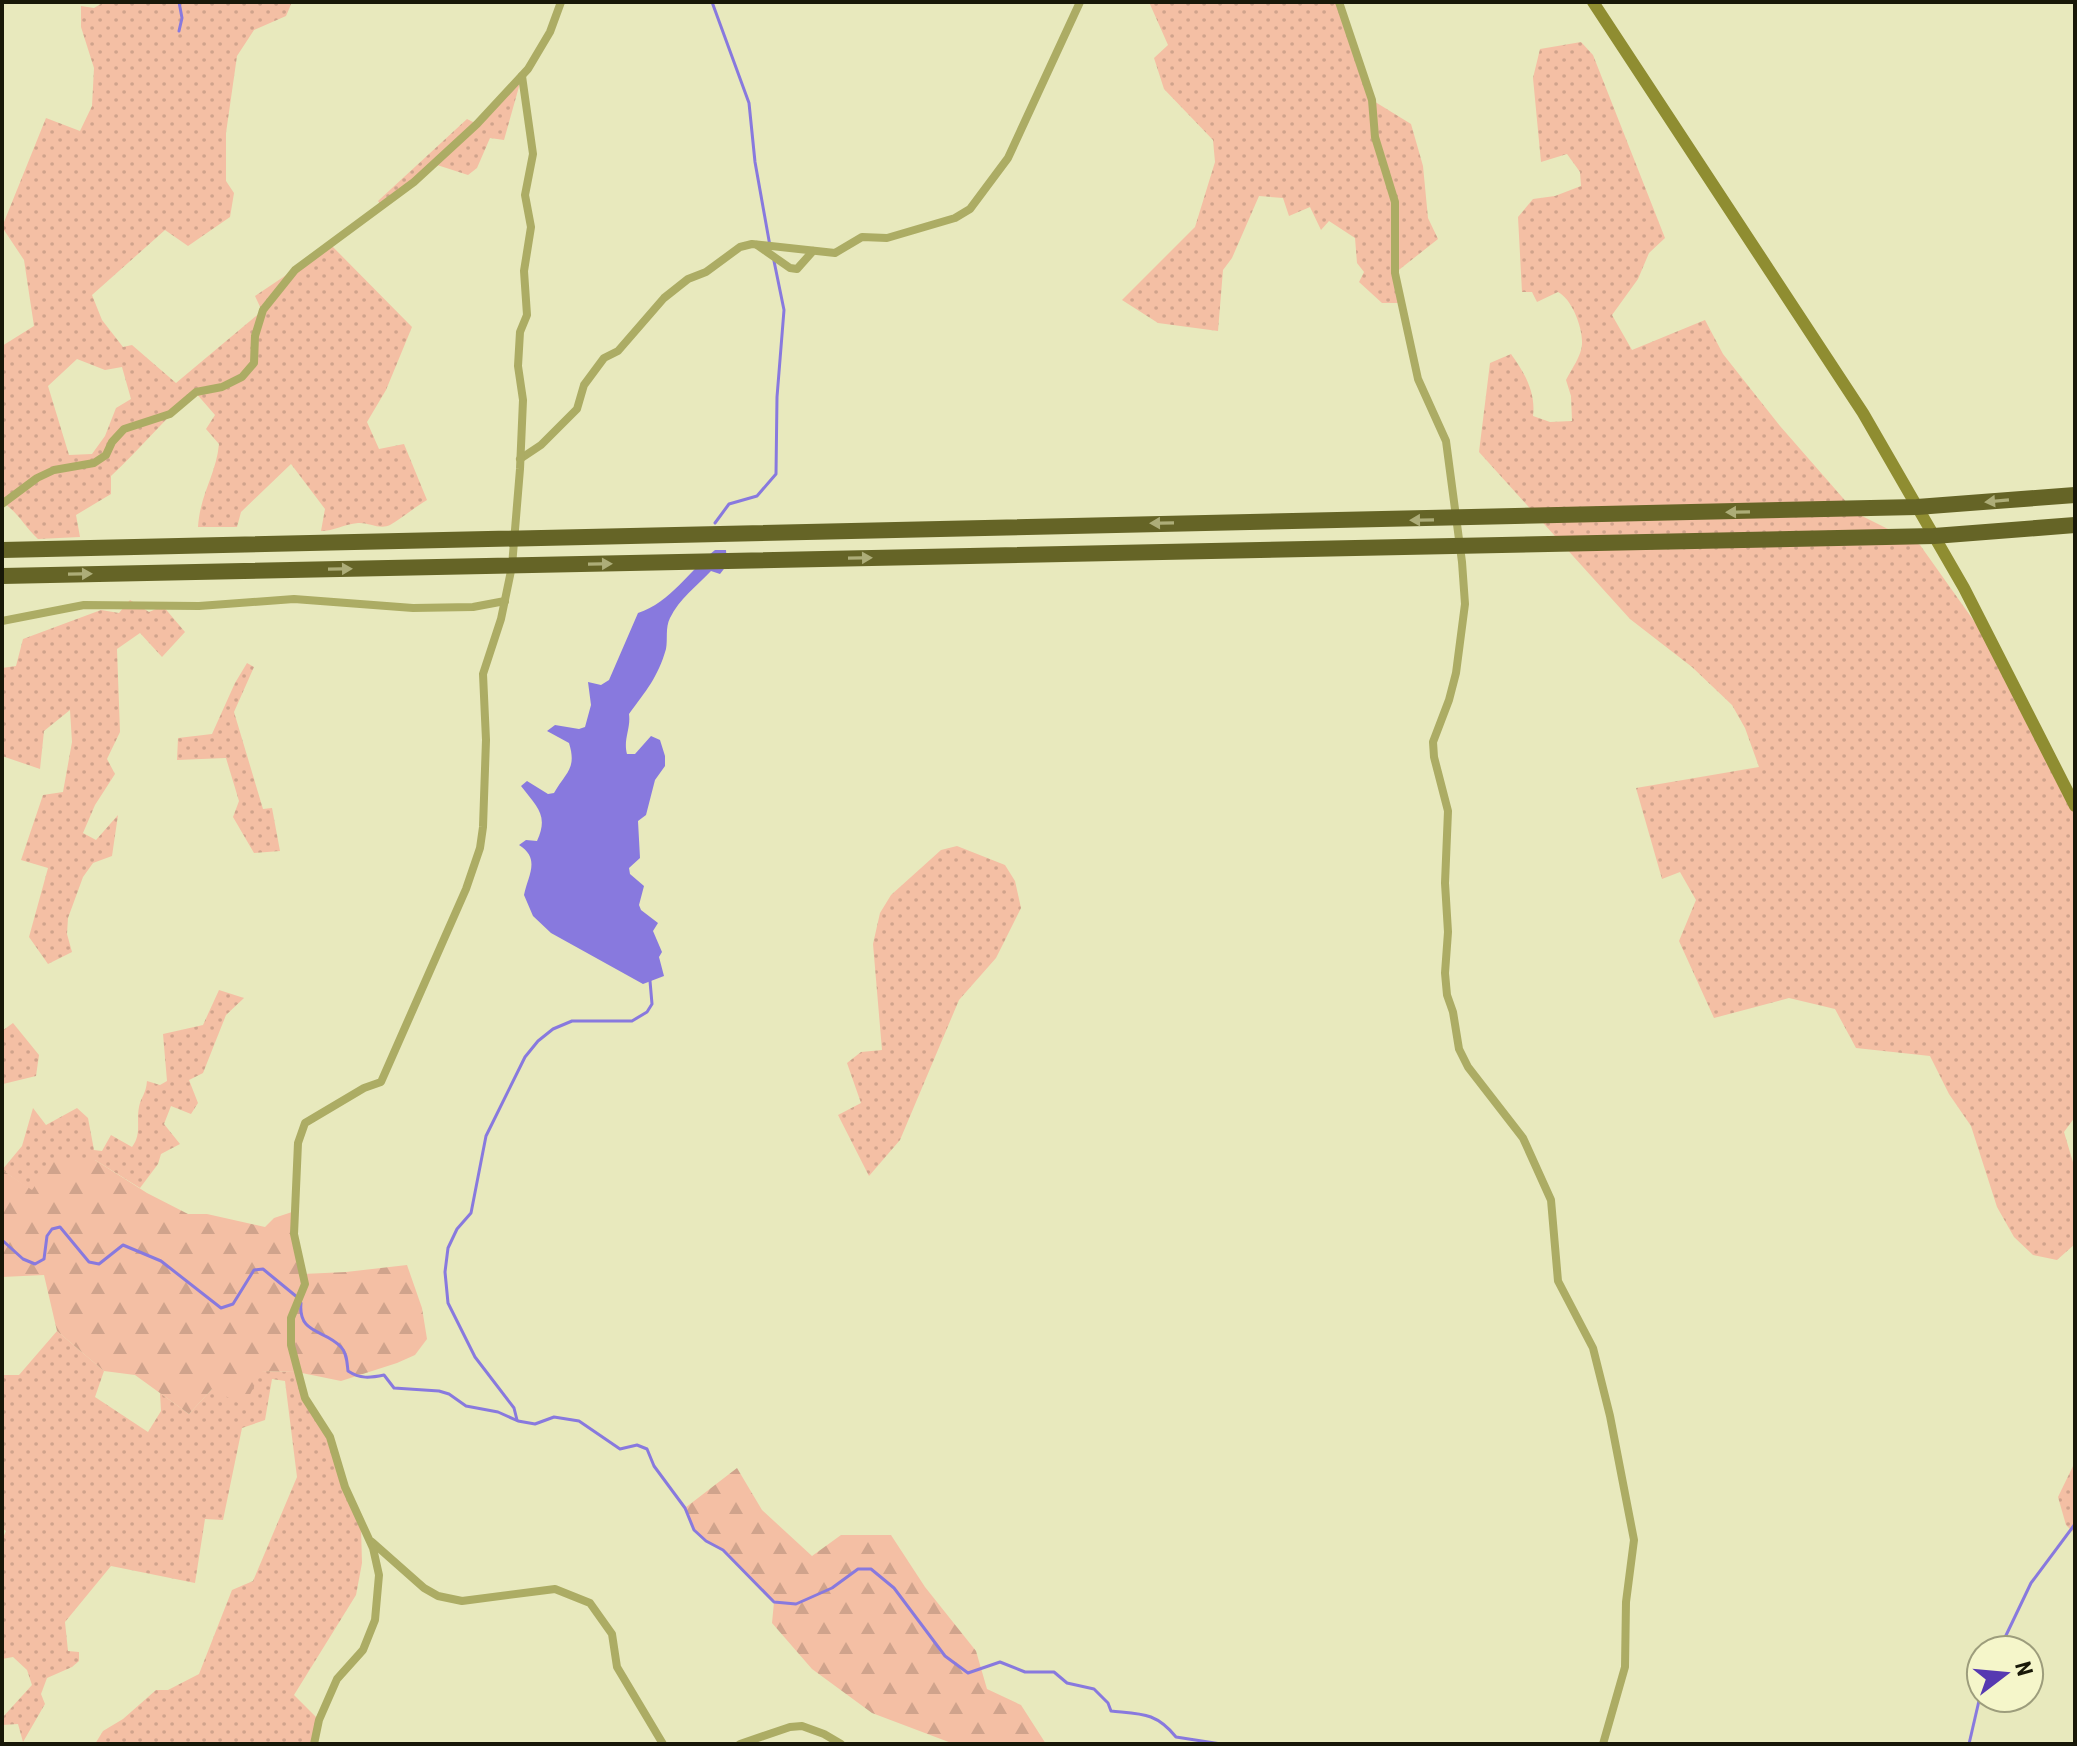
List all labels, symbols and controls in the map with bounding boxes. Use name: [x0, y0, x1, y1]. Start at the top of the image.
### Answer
one-way arrow: [1984, 495, 2009, 508]
one-way arrow: [1725, 506, 1750, 518]
one-way arrow: [1409, 513, 1434, 526]
one-way arrow: [1149, 517, 1174, 529]
one-way arrow: [848, 552, 873, 564]
one-way arrow: [588, 557, 613, 570]
one-way arrow: [328, 563, 353, 575]
one-way arrow: [68, 568, 93, 581]
north arrow: [1965, 1634, 2045, 1714]
text: N: [2010, 1659, 2038, 1679]

